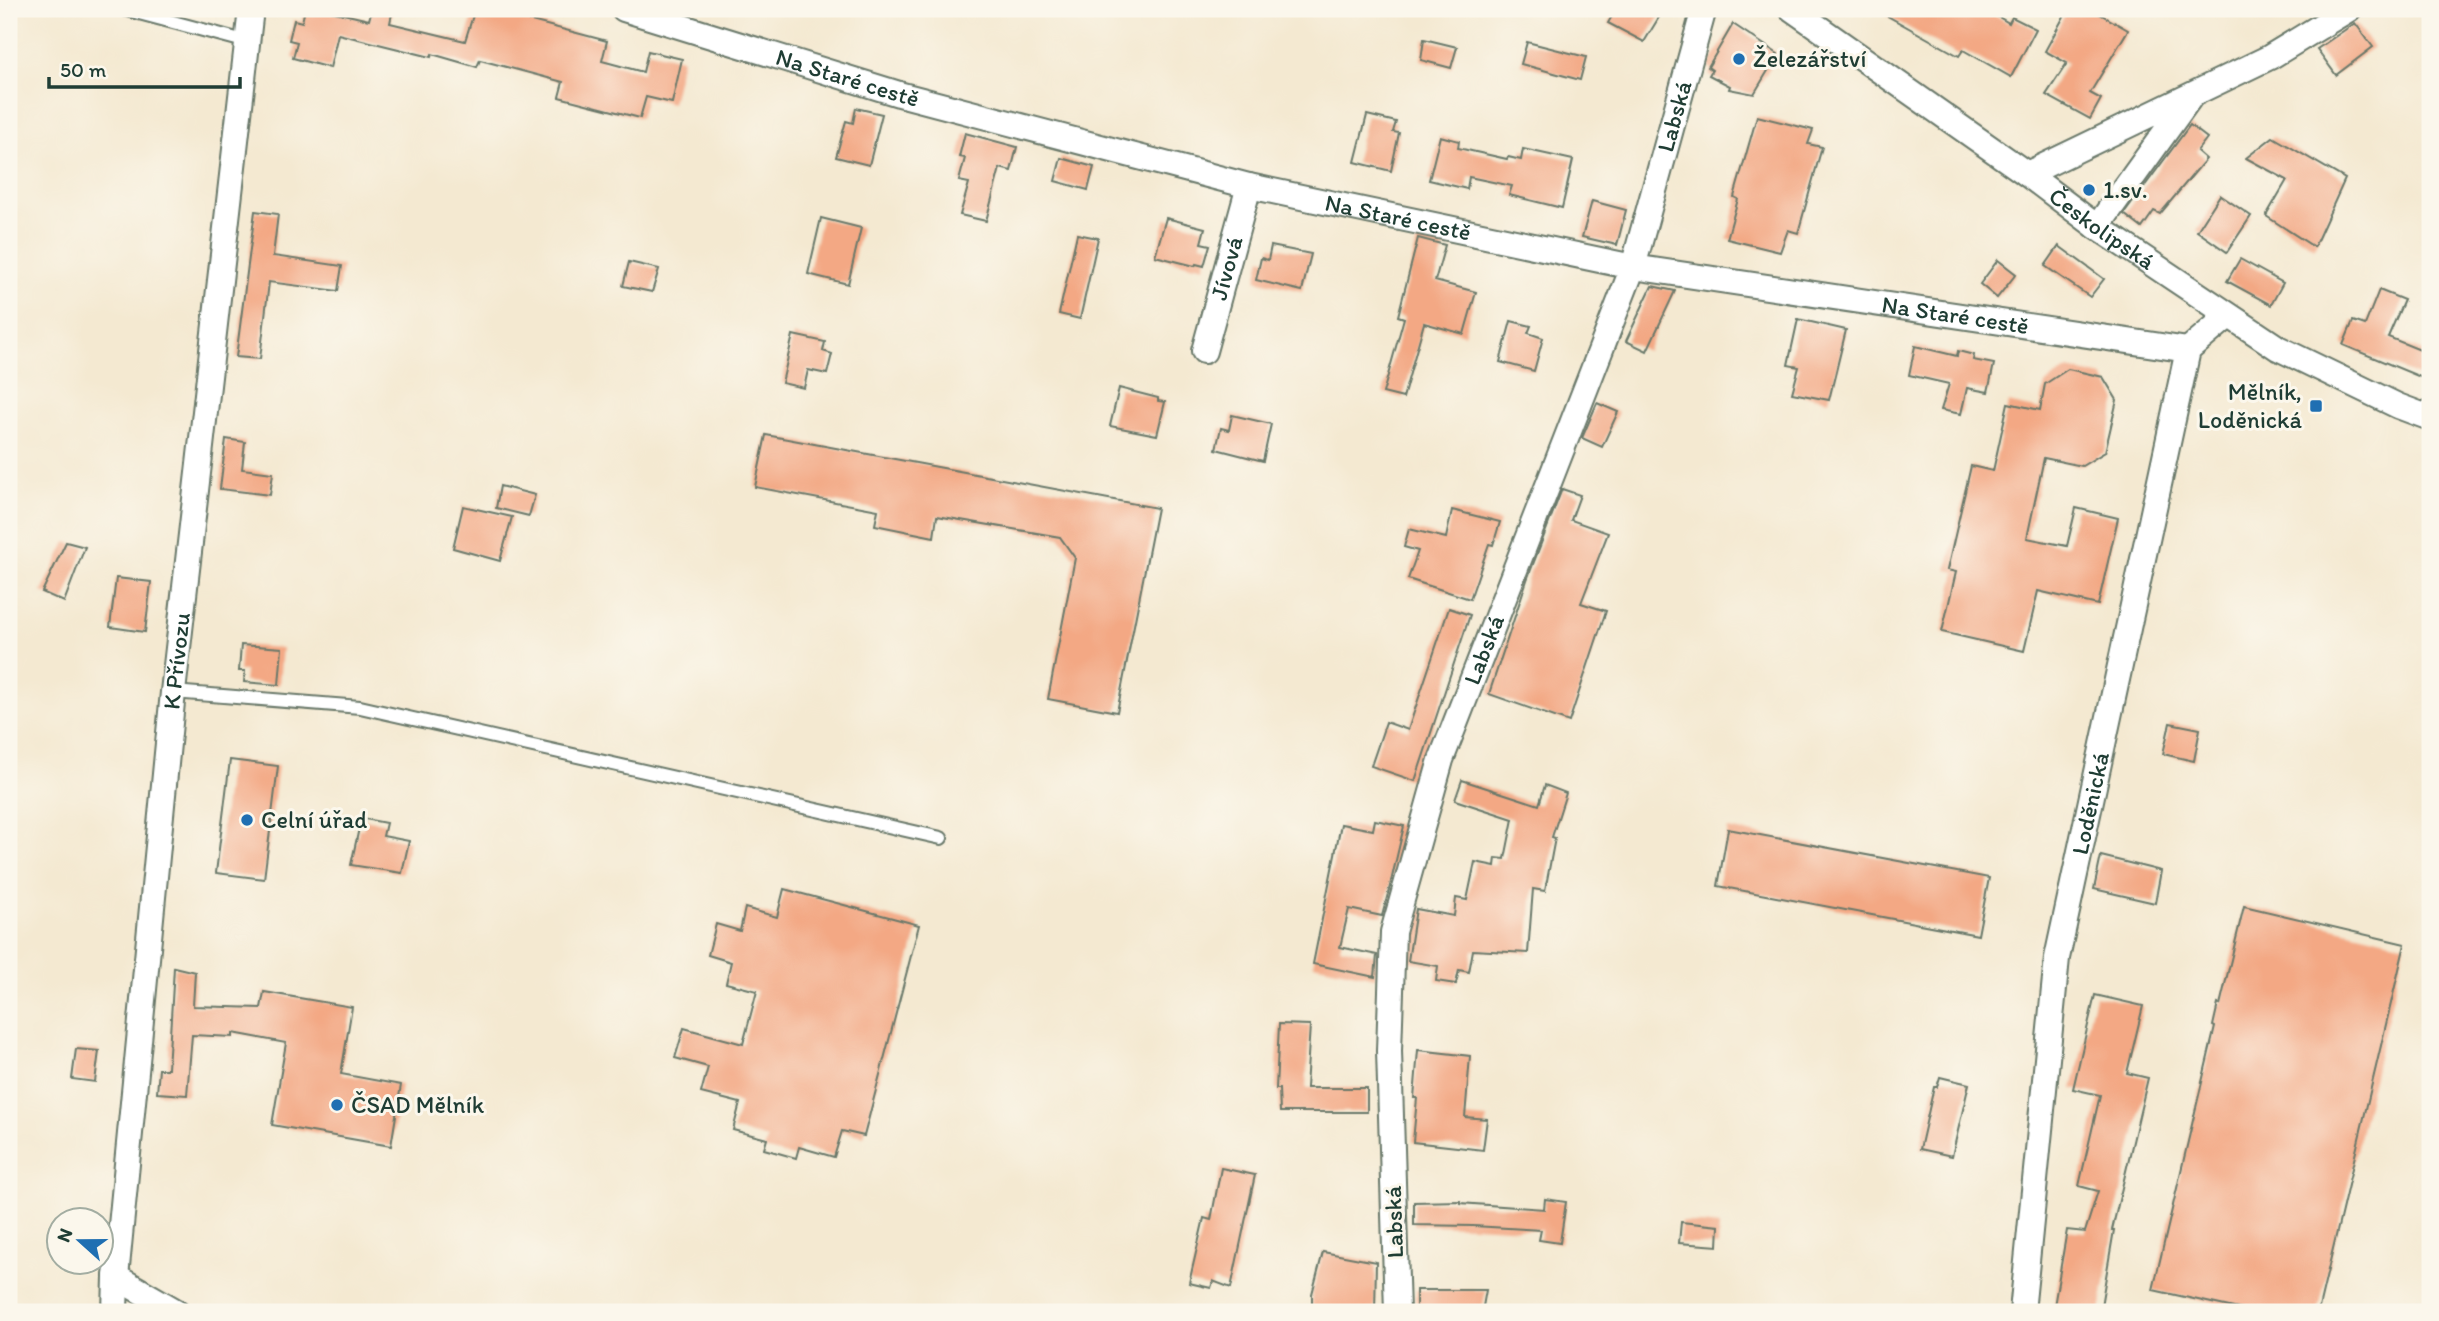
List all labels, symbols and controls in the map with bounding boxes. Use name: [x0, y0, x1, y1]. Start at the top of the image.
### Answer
street label: Na Staré cestě: [773, 42, 922, 113]
place label: Železářství: [1753, 44, 1866, 73]
scale bar: [49, 46, 240, 90]
marker: Železářství: [1731, 51, 1747, 67]
text: 50 m: [60, 57, 107, 82]
street label: Labská: [1650, 77, 1698, 155]
place label: 1.sv.: [2103, 175, 2148, 204]
street label: Českolipská: [2043, 181, 2161, 276]
marker: 1.sv.: [2081, 182, 2097, 198]
street label: Na Staré cestě: [1323, 187, 1474, 246]
street label: Jívová: [1204, 232, 1249, 303]
street label: Na Staré cestě: [1880, 289, 2031, 340]
place label: Mělník, Loděnická: [2198, 377, 2302, 434]
marker: Mělník, Loděnická: [2308, 398, 2324, 414]
street label: Labská: [1457, 610, 1510, 689]
street label: K Přívozu: [156, 611, 196, 711]
street label: Loděnická: [2065, 749, 2115, 857]
place label: Celní úřad: [261, 805, 367, 834]
marker: Celní úřad: [239, 812, 255, 828]
place label: ČSAD Mělník: [351, 1090, 485, 1119]
marker: ČSAD Mělník: [329, 1097, 345, 1113]
street label: Labská: [1378, 1185, 1409, 1259]
north arrow: [46, 1206, 116, 1276]
text: N: [52, 1225, 78, 1245]

